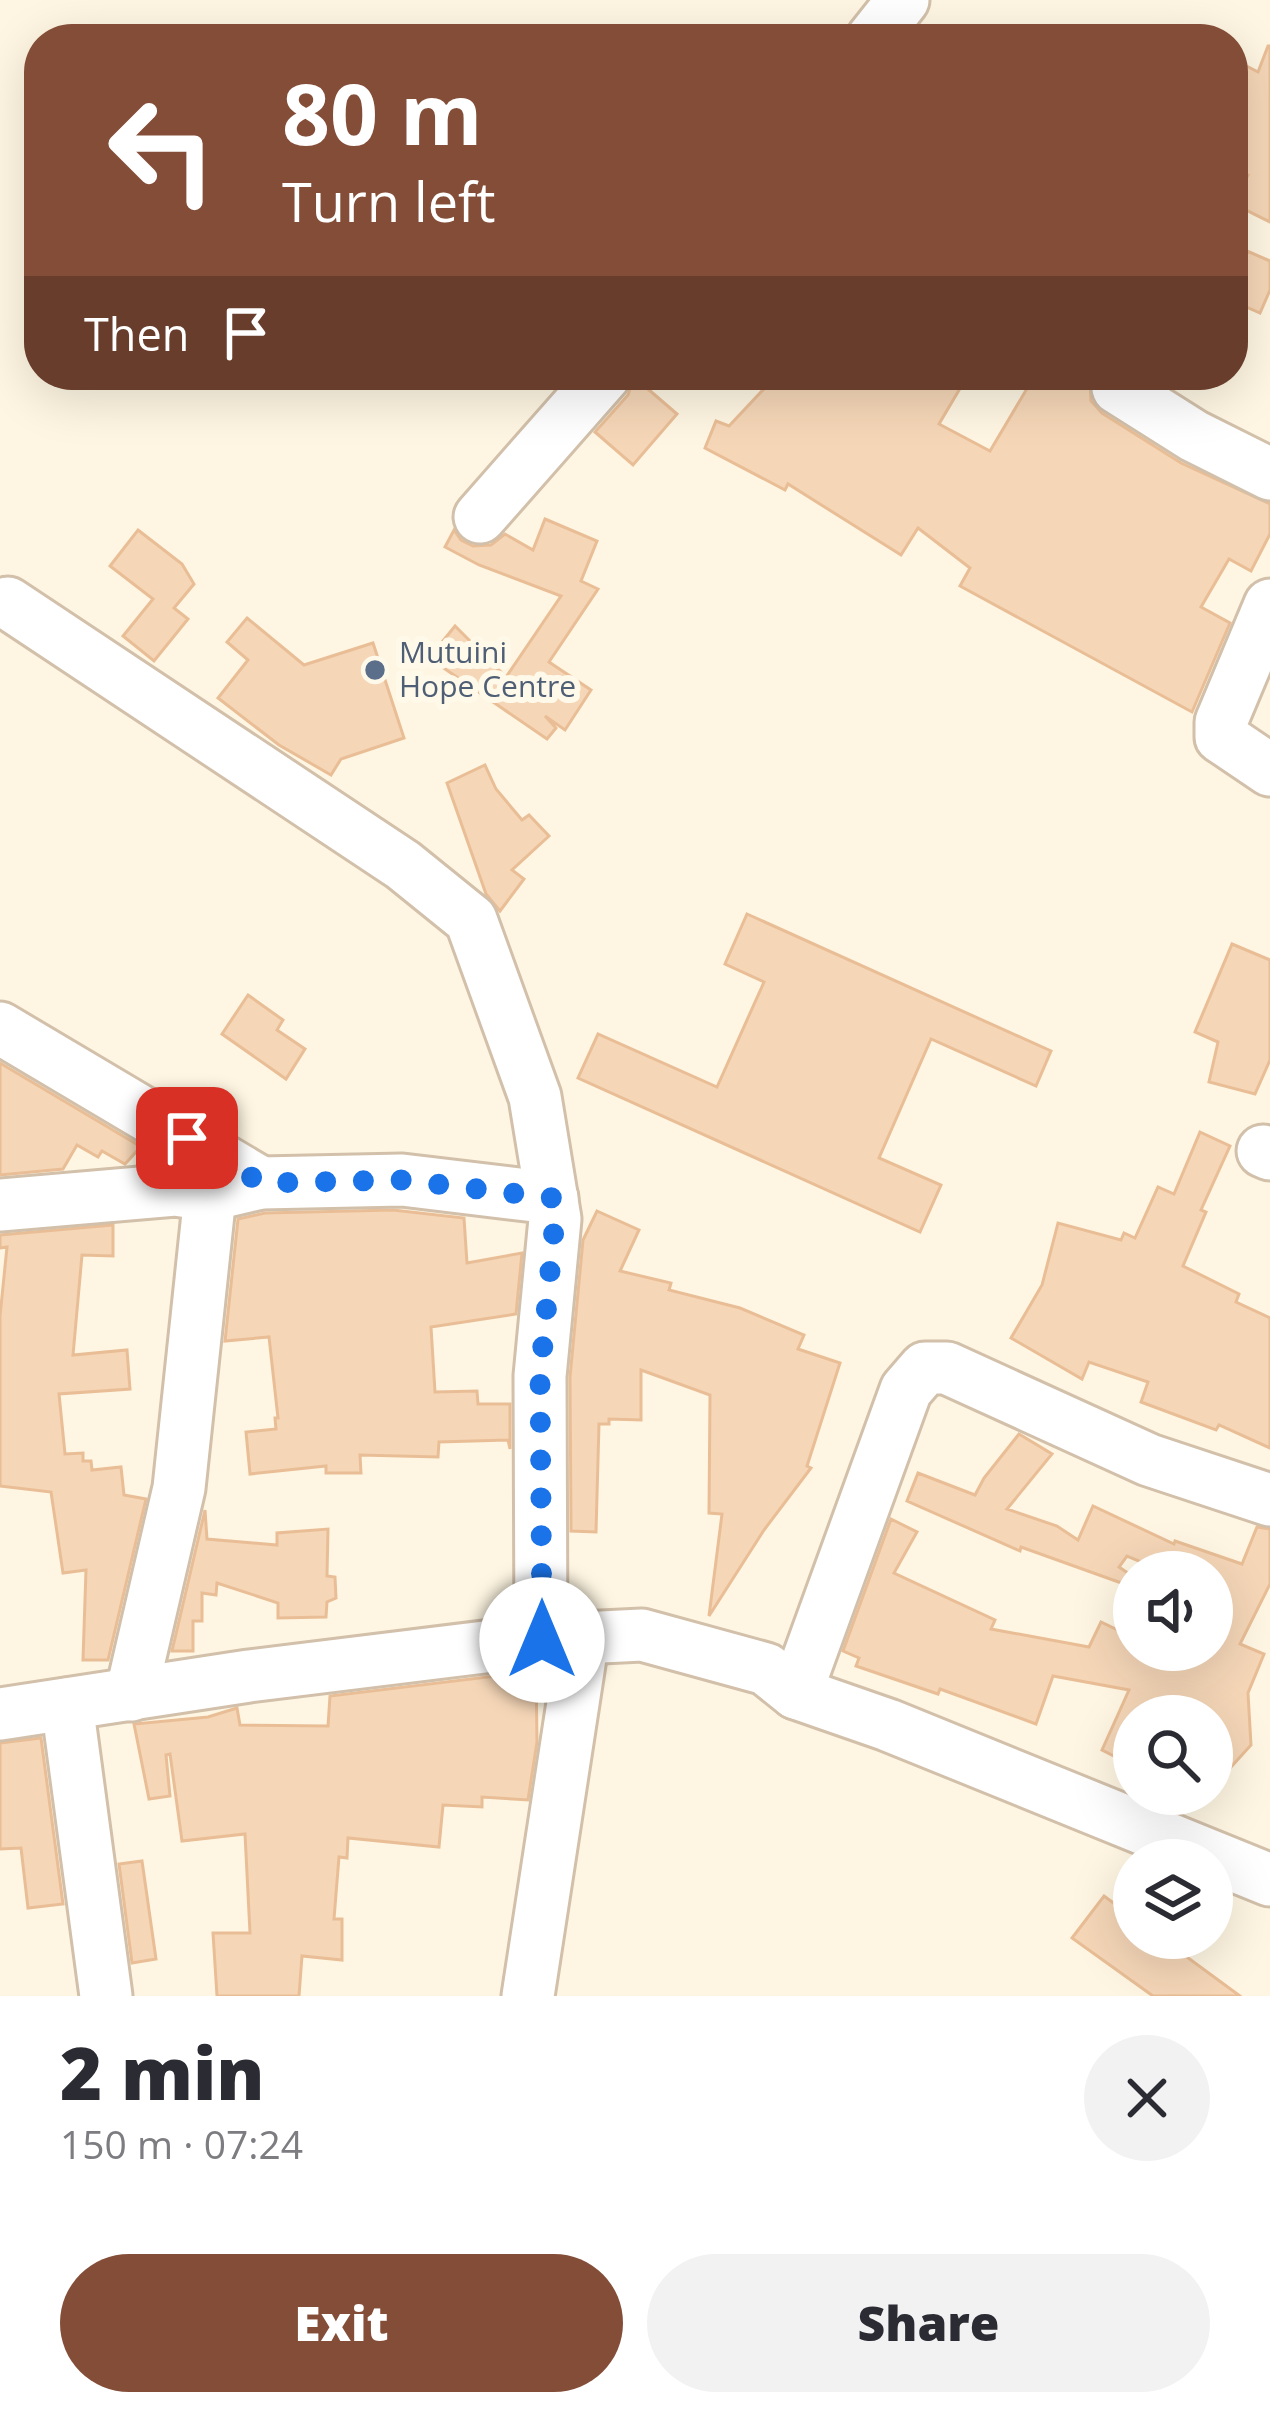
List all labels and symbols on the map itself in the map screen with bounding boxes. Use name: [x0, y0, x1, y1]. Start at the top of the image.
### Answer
place label: Mutuini Hope Centre: [399, 631, 576, 706]
marker: Mutuini Hope Centre: [362, 657, 388, 683]
pin: [136, 1087, 238, 1189]
position arrow: [479, 1577, 605, 1703]

